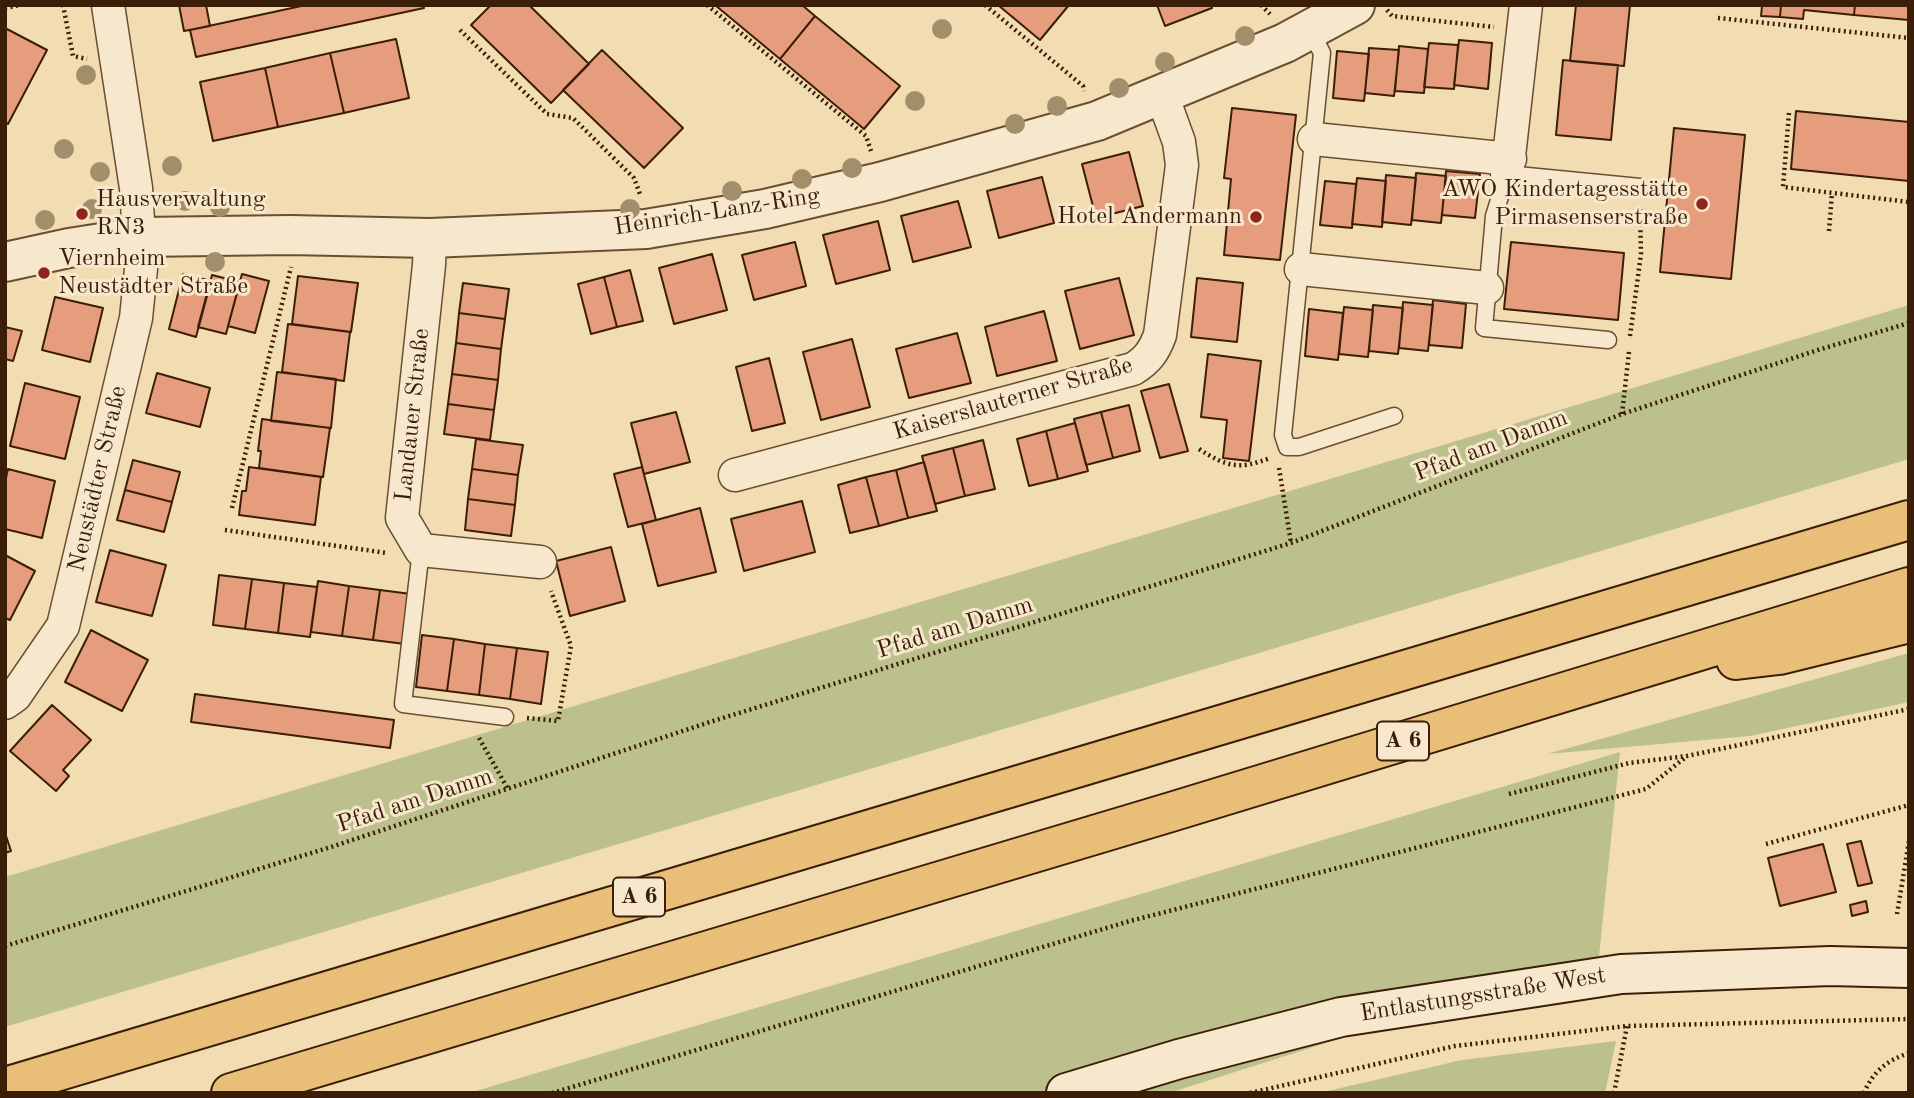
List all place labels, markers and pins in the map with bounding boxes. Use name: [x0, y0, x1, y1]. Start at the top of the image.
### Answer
place label: AWO Kindertagesstätte Pirmasenserstraße: [1442, 176, 1688, 232]
place label: Hausverwaltung RN3: [96, 186, 266, 242]
marker: AWO Kindertagesstätte Pirmasenserstraße: [1694, 196, 1710, 212]
place label: Hotel Andermann: [1057, 203, 1242, 231]
marker: Hausverwaltung RN3: [74, 206, 90, 222]
marker: Hotel Andermann: [1248, 209, 1264, 225]
place label: Viernheim Neustädter Straße: [58, 245, 248, 301]
marker: Viernheim Neustädter Straße: [36, 265, 52, 281]

